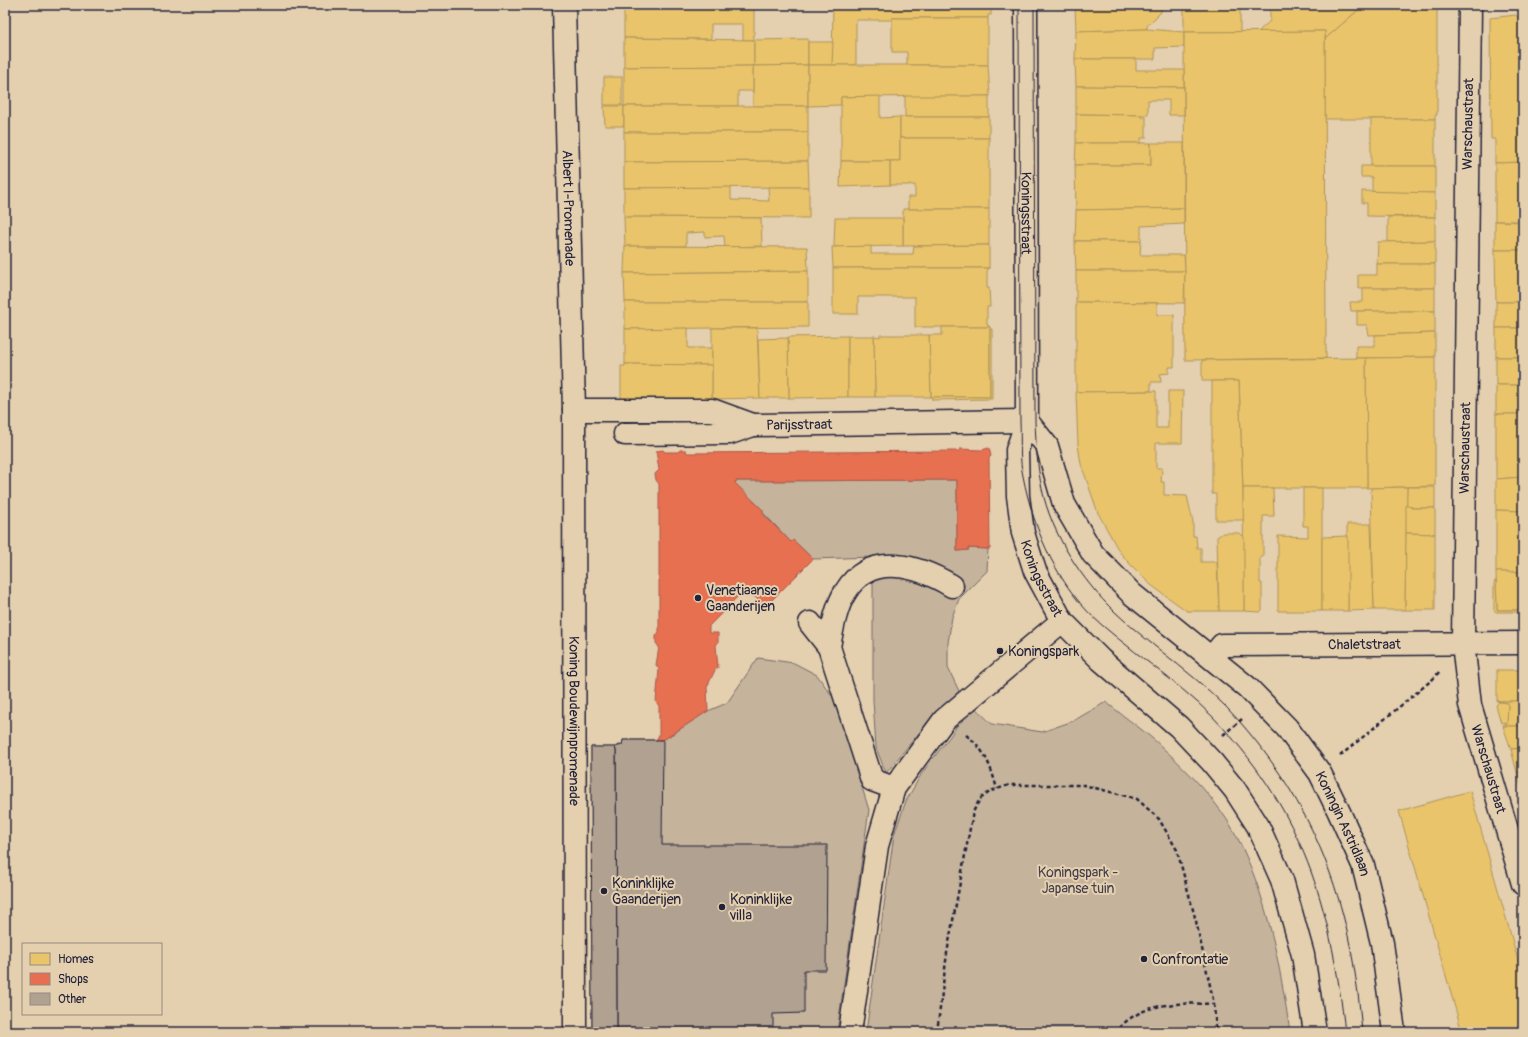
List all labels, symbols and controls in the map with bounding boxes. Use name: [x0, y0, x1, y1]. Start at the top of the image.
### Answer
street label: Warschaustraat: [1459, 78, 1477, 170]
street label: Albert I-Promenade: [559, 150, 579, 266]
street label: Koningsstraat: [1018, 172, 1035, 255]
street label: Warschaustraat: [1456, 402, 1474, 494]
street label: Parijsstraat: [766, 415, 833, 433]
street label: Koningsstraat: [1017, 538, 1067, 620]
place label: Venetiaanse Gaanderijen: [706, 582, 777, 615]
marker: Venetiaanse Gaanderijen: [693, 593, 703, 603]
street label: Chaletstraat: [1328, 635, 1401, 653]
street label: Koning Boudewijnpromenade: [566, 636, 583, 806]
place label: Koningspark: [1008, 643, 1079, 660]
marker: Koningspark: [995, 646, 1005, 656]
street label: Warschaustraat: [1468, 722, 1510, 816]
street label: Koningin Astridlaan: [1312, 768, 1374, 878]
park label: Koningspark - Japanse tuin: [1038, 864, 1118, 897]
place label: Koninklijke Gaanderijen: [612, 875, 681, 908]
marker: Koninklijke Gaanderijen: [599, 886, 609, 896]
place label: Koninklijke villa: [729, 891, 792, 924]
marker: Koninklijke villa: [717, 902, 727, 912]
legend: [22, 943, 162, 1015]
place label: Confrontatie: [1152, 951, 1228, 968]
text: Homes: [58, 952, 94, 967]
marker: Confrontatie: [1139, 954, 1149, 964]
text: Shops: [58, 972, 89, 987]
text: Other: [58, 992, 87, 1007]

